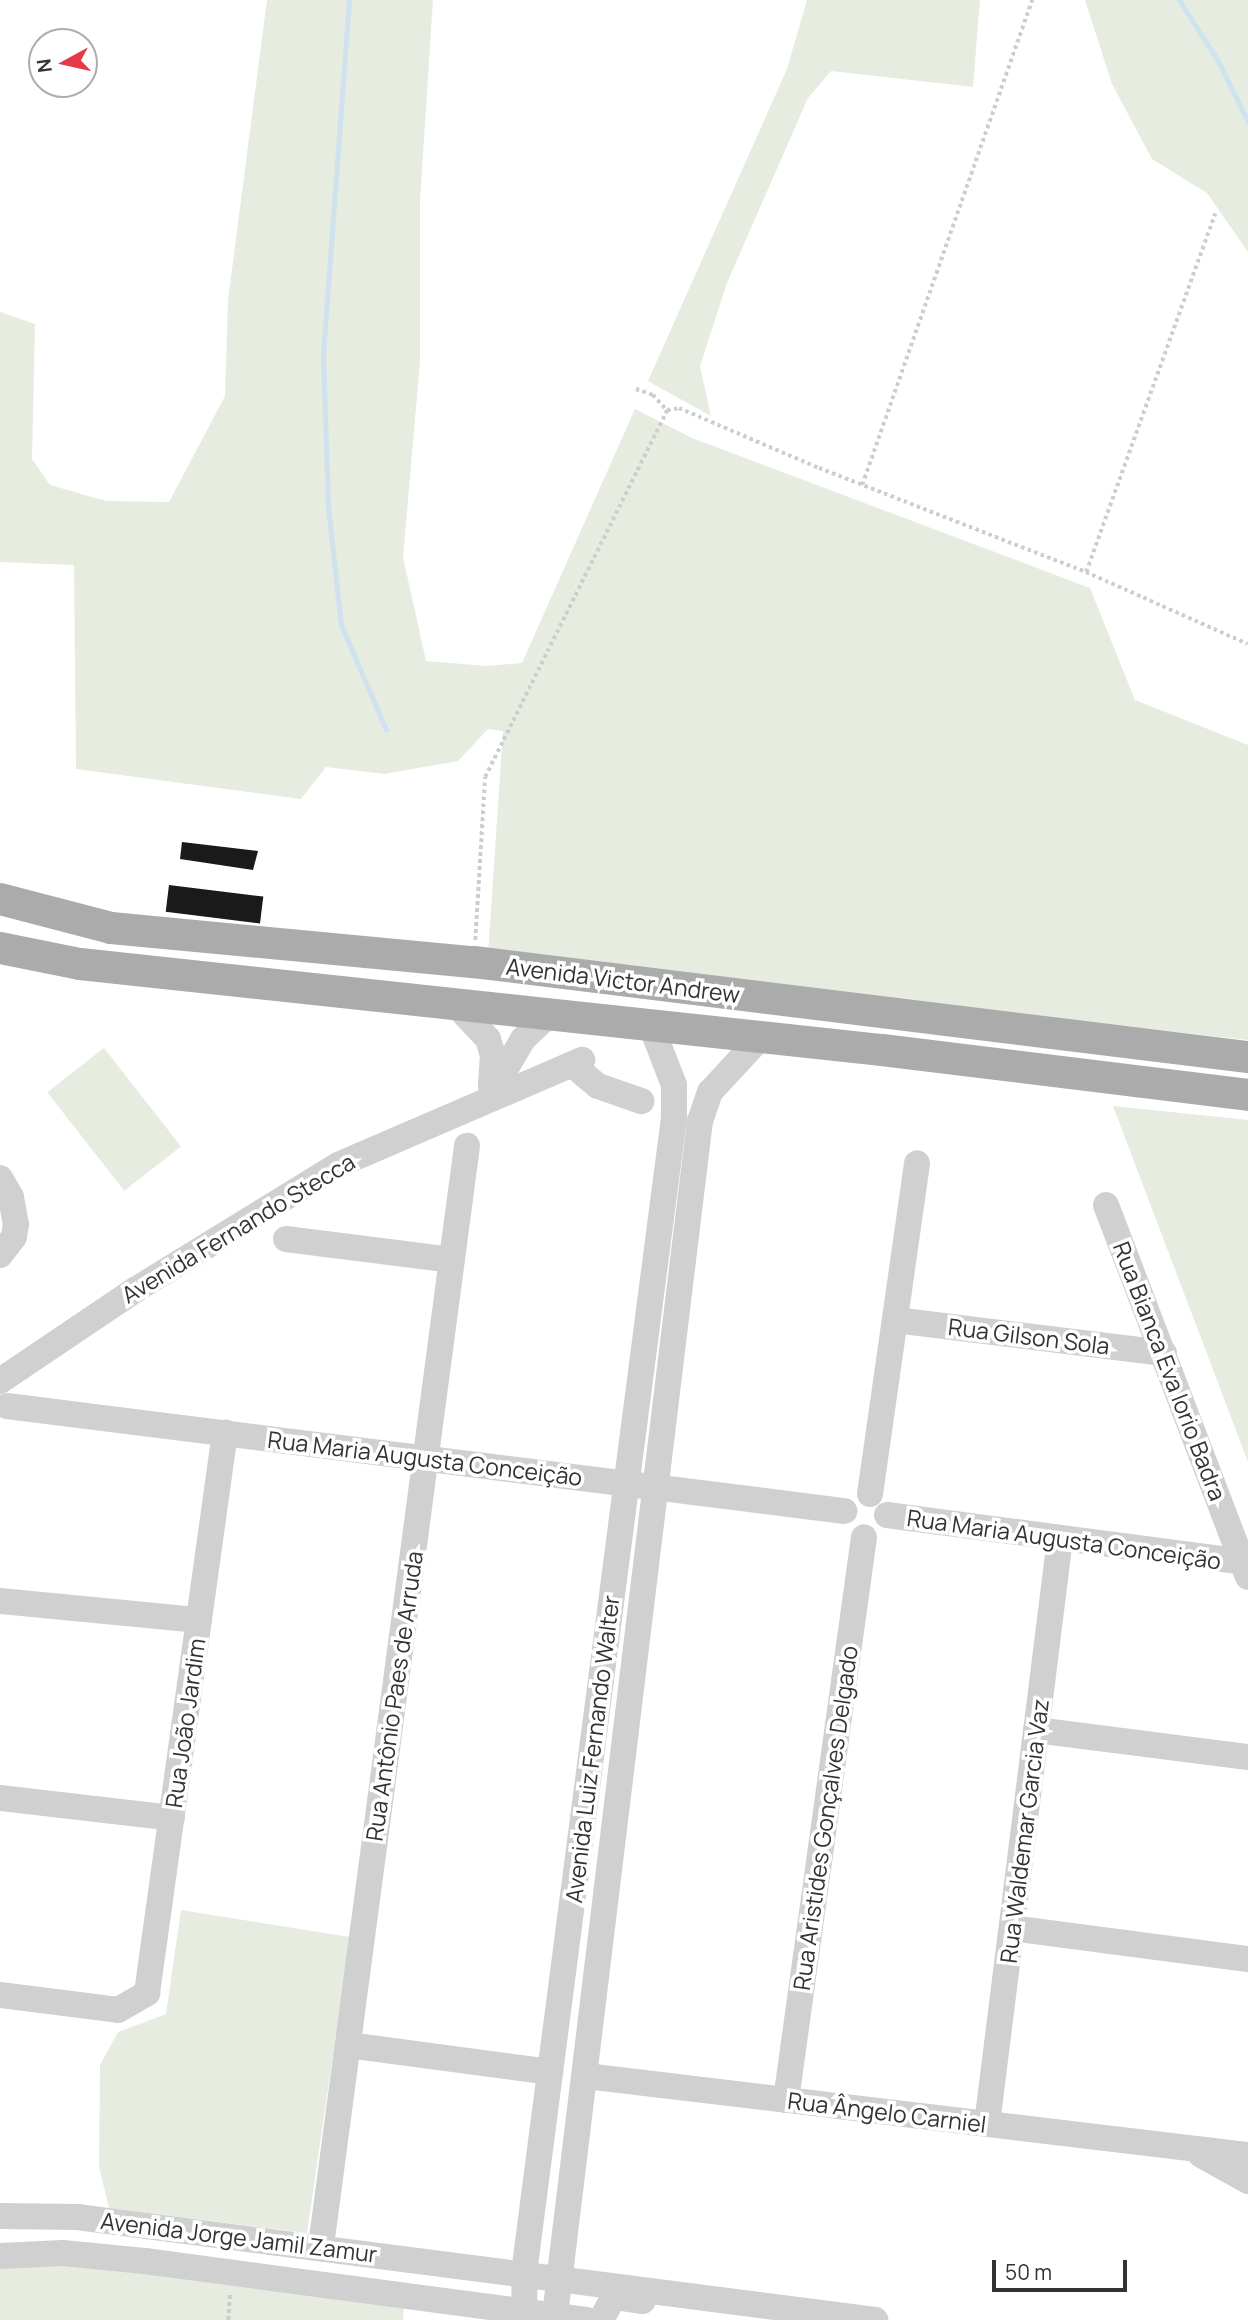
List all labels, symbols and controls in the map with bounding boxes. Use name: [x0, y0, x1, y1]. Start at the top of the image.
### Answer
north arrow: [28, 28, 98, 98]
text: N: [30, 57, 58, 74]
street label: Avenida Victor Andrew: [505, 952, 741, 1008]
street label: Avenida Fernando Stecca: [116, 1147, 360, 1309]
street label: Rua Bianca Eva Iorio Badra: [1108, 1238, 1232, 1504]
street label: Rua Gilson Sola: [947, 1312, 1111, 1360]
street label: Rua Maria Augusta Conceição: [266, 1425, 584, 1491]
street label: Rua Maria Augusta Conceição: [905, 1503, 1223, 1575]
street label: Rua Antônio Paes de Arruda: [360, 1549, 428, 1843]
street label: Avenida Luiz Fernando Walter: [559, 1594, 625, 1904]
street label: Rua João Jardim: [159, 1637, 211, 1809]
street label: Rua Aristides Gonçalves Delgado: [787, 1644, 863, 1992]
street label: Rua Waldemar Garcia Vaz: [994, 1697, 1054, 1965]
street label: Rua Ângelo Carniel: [786, 2086, 988, 2138]
street label: Avenida Jorge Jamil Zamur: [99, 2206, 379, 2268]
scale bar: [996, 2246, 1131, 2290]
text: 50 m: [1005, 2258, 1052, 2286]

